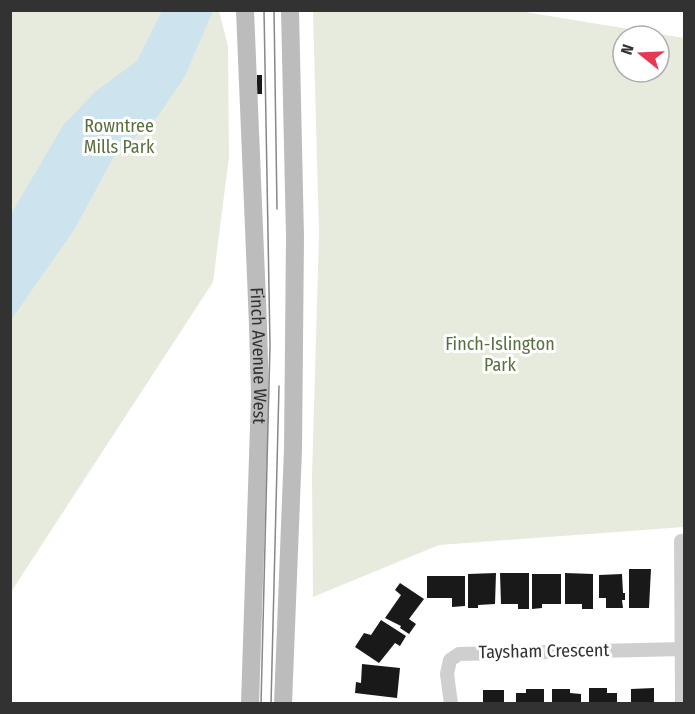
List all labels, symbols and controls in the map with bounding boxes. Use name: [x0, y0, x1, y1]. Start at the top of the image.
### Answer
north arrow: [611, 24, 671, 84]
text: N: [617, 42, 638, 57]
park label: Rowntree Mills Park: [84, 115, 155, 158]
street label: Finch Avenue West: [245, 287, 271, 425]
park label: Finch-Islington Park: [445, 333, 555, 376]
street label: Taysham Crescent: [478, 639, 610, 663]

